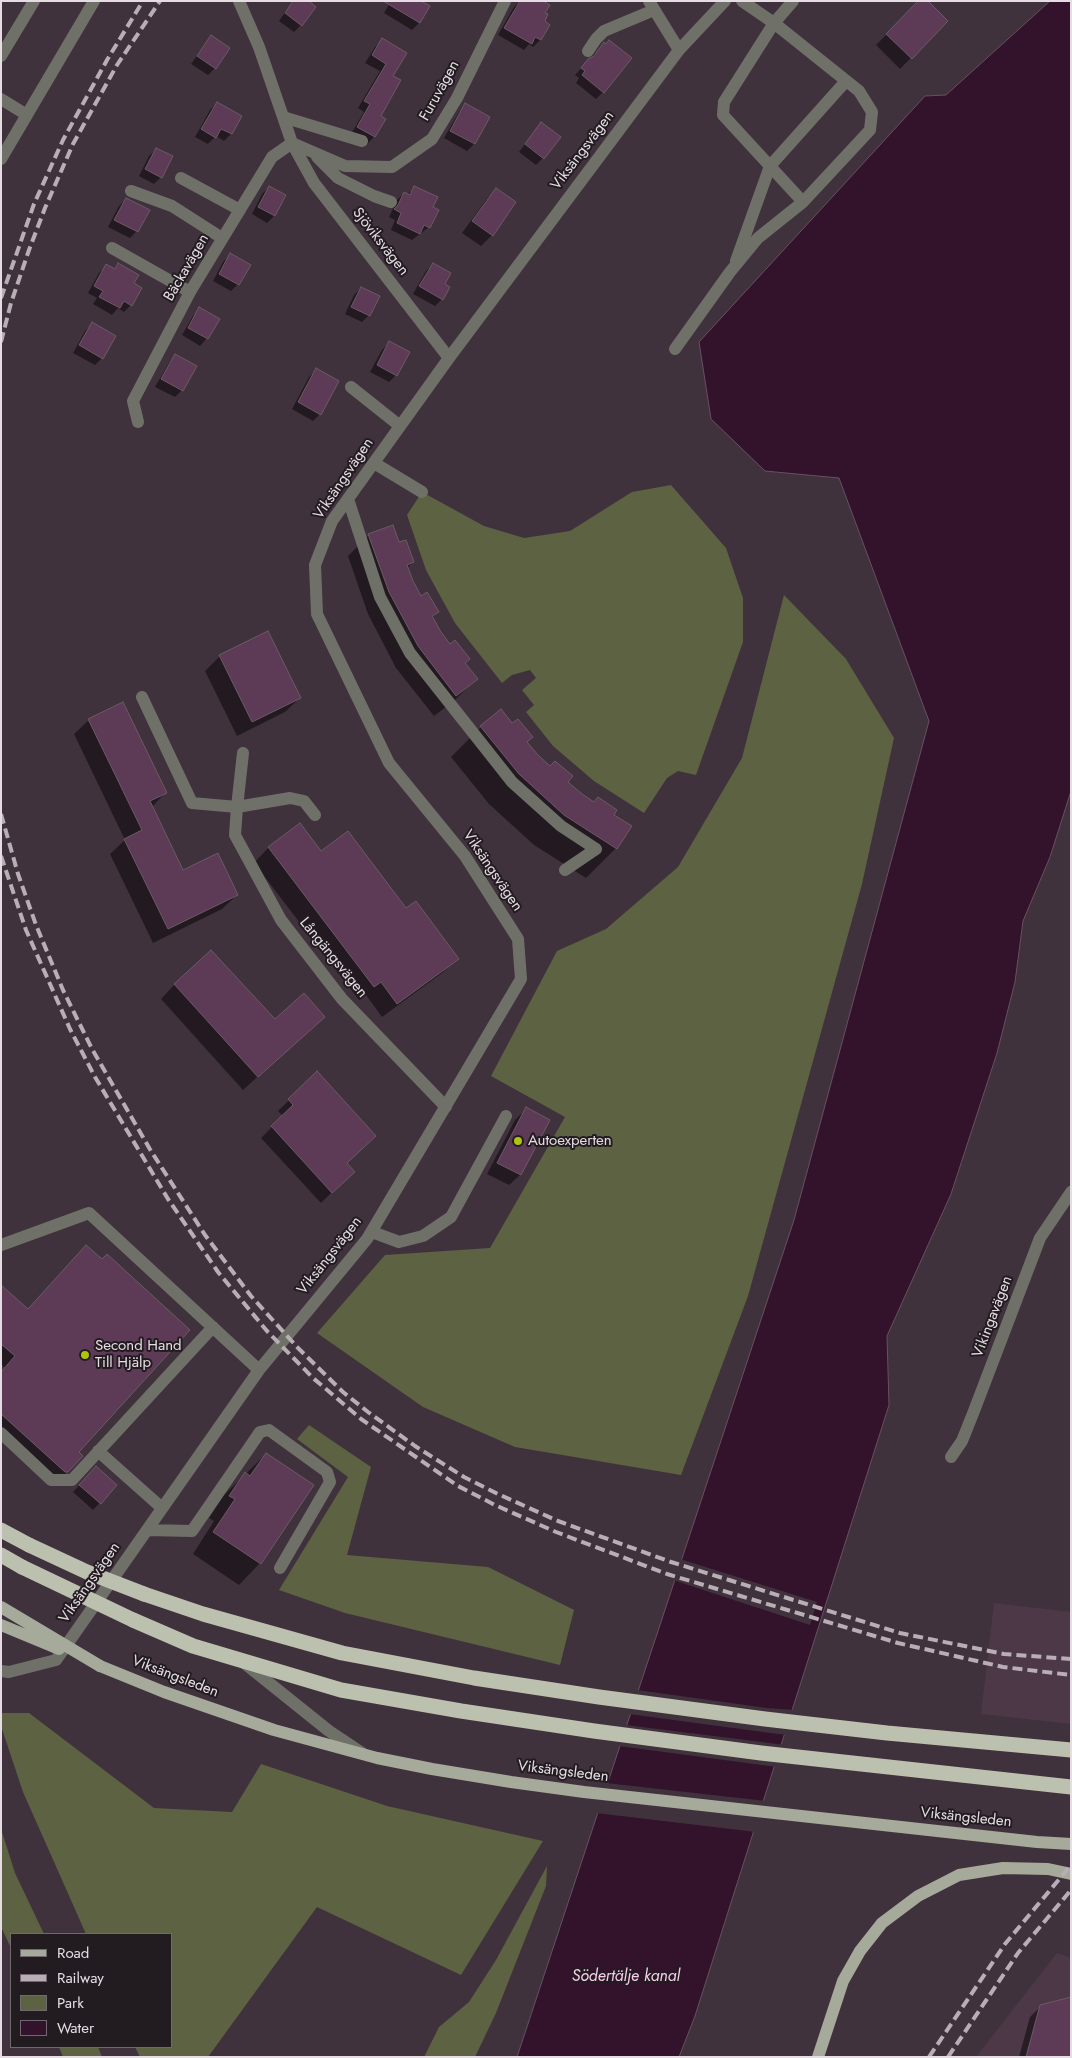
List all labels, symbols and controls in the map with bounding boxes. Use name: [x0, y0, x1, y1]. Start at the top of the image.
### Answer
street label: Furuvägen: [416, 58, 464, 124]
street label: Viksängsvägen: [547, 108, 619, 194]
street label: Sjöviksvägen: [348, 205, 412, 279]
street label: Bäckavägen: [161, 231, 213, 305]
street label: Viksängsvägen: [310, 435, 378, 523]
street label: Viksängsvägen: [458, 827, 526, 915]
street label: Långängsvägen: [295, 914, 371, 1002]
place label: Autoexperten: [528, 1132, 612, 1150]
marker: Autoexperten: [512, 1135, 524, 1147]
street label: Viksängsvägen: [294, 1213, 366, 1299]
street label: Vikingavägen: [969, 1274, 1017, 1360]
place label: Second Hand Till Hjälp: [95, 1337, 182, 1372]
marker: Second Hand Till Hjälp: [79, 1349, 91, 1361]
street label: Viksängsvägen: [56, 1539, 124, 1627]
street label: Viksängsleden: [129, 1652, 221, 1702]
street label: Viksängsleden: [516, 1757, 610, 1787]
street label: Viksängsleden: [920, 1804, 1012, 1832]
legend: [10, 1933, 172, 2048]
text: Road: [57, 1942, 89, 1964]
text: Railway: [57, 1967, 104, 1989]
water label: Södertälje kanal: [572, 1967, 680, 1987]
text: Park: [57, 1992, 84, 2014]
text: Water: [57, 2017, 94, 2039]

